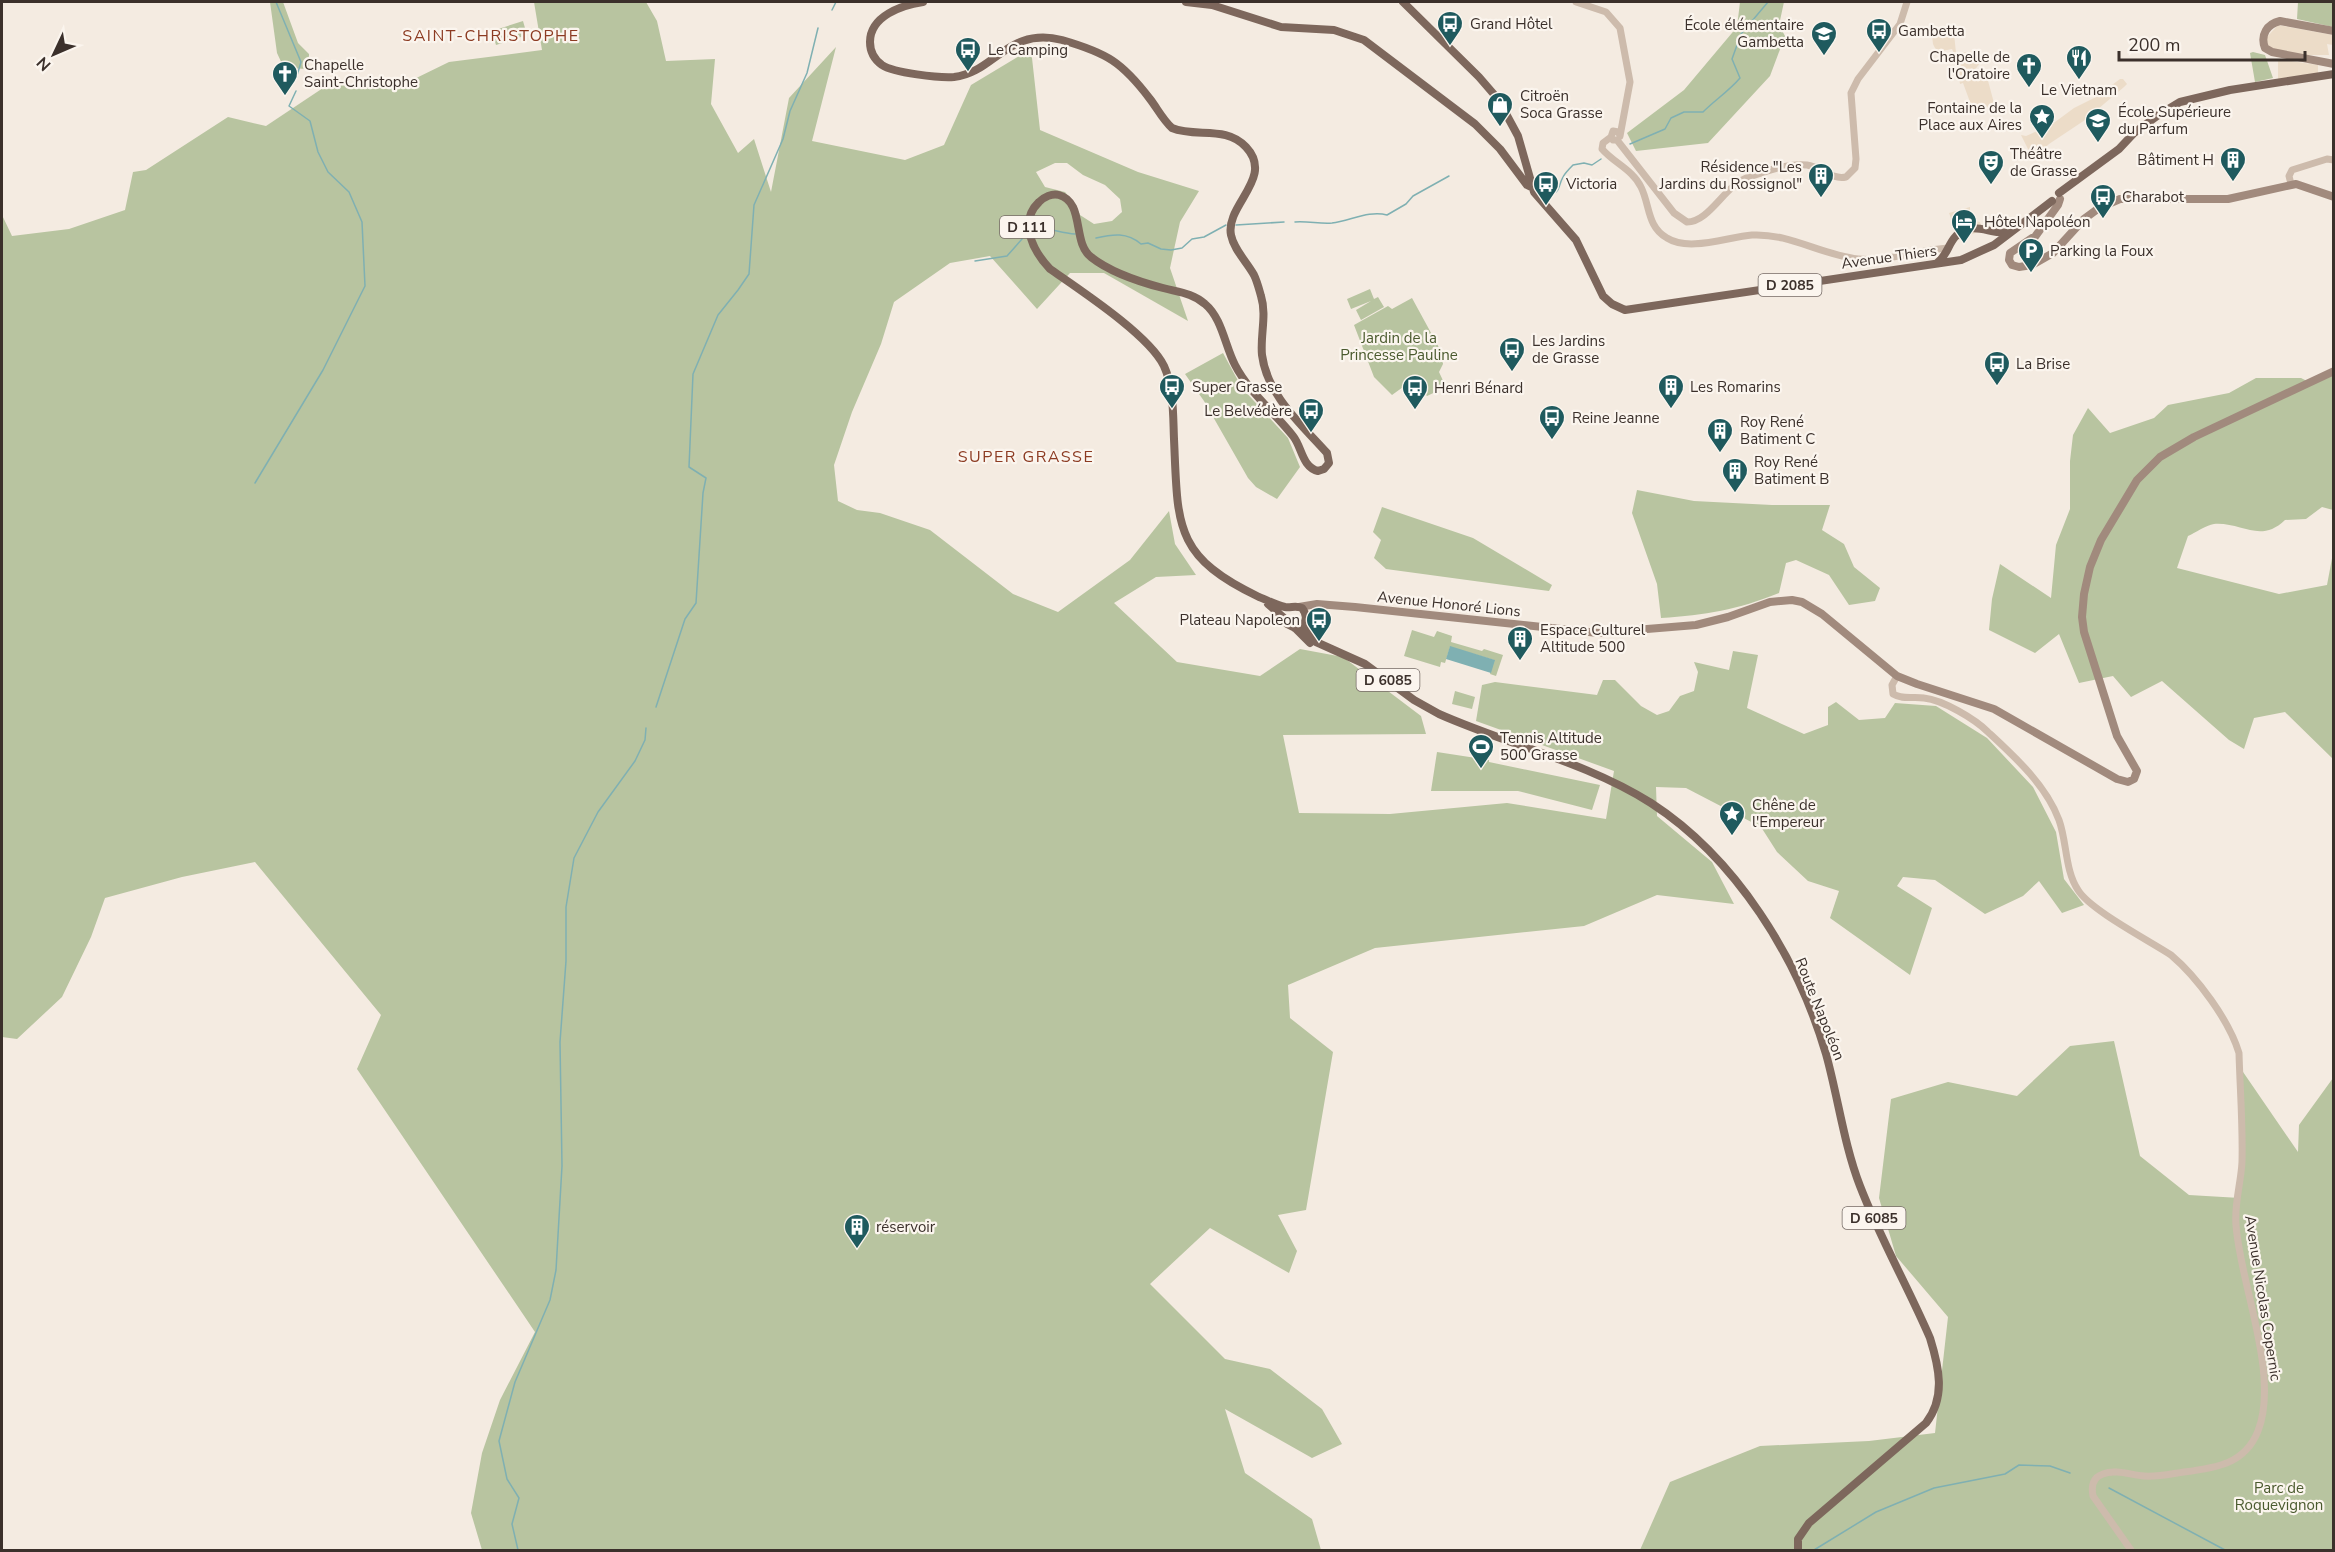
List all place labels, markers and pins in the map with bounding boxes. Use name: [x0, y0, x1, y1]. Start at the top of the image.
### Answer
bus stop icon: Grand Hôtel: [1435, 9, 1465, 47]
place label: Grand Hôtel: [1470, 14, 1553, 34]
place label: École élémentaire Gambetta: [1684, 15, 1804, 52]
bus stop icon: Gambetta: [1864, 16, 1894, 54]
school or university icon: École élémentaire Gambetta: [1809, 19, 1839, 57]
place label: Gambetta: [1898, 21, 1965, 41]
bus stop icon: Le Camping: [953, 35, 983, 73]
place label: Le Camping: [988, 40, 1068, 60]
restaurant icon: Le Vietnam: [2064, 43, 2094, 81]
place label: Chapelle de l'Oratoire: [1929, 47, 2010, 84]
church icon: Chapelle de l'Oratoire: [2014, 51, 2044, 89]
place label: Chapelle Saint-Christophe: [304, 55, 418, 92]
church icon: Chapelle Saint-Christophe: [270, 59, 300, 97]
place label: Le Vietnam: [2041, 80, 2117, 100]
place label: Citroën Soca Grasse: [1520, 86, 1603, 123]
shop icon: Citroën Soca Grasse: [1485, 90, 1515, 128]
place label: Fontaine de la Place aux Aires: [1919, 98, 2022, 135]
place icon: Fontaine de la Place aux Aires: [2027, 102, 2057, 140]
place label: École Supérieure du Parfum: [2118, 102, 2231, 139]
school or university icon: École Supérieure du Parfum: [2083, 106, 2113, 144]
place label: Théâtre de Grasse: [2010, 144, 2077, 181]
building icon: Bâtiment H: [2218, 145, 2248, 183]
theatre icon: Théâtre de Grasse: [1976, 148, 2006, 186]
place label: Bâtiment H: [2137, 150, 2214, 170]
place label: Résidence "Les Jardins du Rossignol": [1659, 157, 1802, 194]
building icon: Résidence "Les Jardins du Rossignol": [1806, 161, 1836, 199]
bus stop icon: Victoria: [1531, 169, 1561, 207]
place label: Victoria: [1565, 174, 1617, 194]
bus stop icon: Charabot: [2088, 182, 2118, 220]
place label: Charabot: [2122, 187, 2185, 207]
hotel icon: Hôtel Napoléon: [1949, 207, 1979, 245]
place label: Hôtel Napoléon: [1984, 212, 2090, 232]
parking icon: Parking la Foux: [2016, 236, 2046, 274]
place label: Parking la Foux: [2050, 241, 2154, 261]
place label: Les Jardins de Grasse: [1532, 331, 1605, 368]
bus stop icon: Les Jardins de Grasse: [1497, 335, 1527, 373]
bus stop icon: La Brise: [1982, 349, 2012, 387]
place label: La Brise: [2016, 354, 2070, 374]
bus stop icon: Super Grasse: [1157, 372, 1187, 410]
building icon: Les Romarins: [1656, 372, 1686, 410]
bus stop icon: Henri Bénard: [1400, 373, 1430, 411]
place label: Super Grasse: [1192, 377, 1282, 397]
place label: Les Romarins: [1690, 377, 1781, 397]
place label: Henri Bénard: [1434, 378, 1523, 398]
bus stop icon: Le Belvédère: [1296, 396, 1326, 434]
place label: Le Belvédère: [1204, 401, 1292, 421]
bus stop icon: Reine Jeanne: [1537, 403, 1567, 441]
place label: Reine Jeanne: [1572, 408, 1660, 428]
place label: Roy René Batiment C: [1740, 412, 1815, 449]
building icon: Roy René Batiment C: [1705, 416, 1735, 454]
place label: Roy René Batiment B: [1754, 452, 1829, 489]
building icon: Roy René Batiment B: [1720, 456, 1750, 494]
bus stop icon: Plateau Napoleon: [1304, 605, 1334, 643]
place label: Plateau Napoleon: [1179, 610, 1300, 630]
place label: Espace Culturel Altitude 500: [1540, 620, 1646, 657]
building icon: Espace Culturel Altitude 500: [1505, 624, 1535, 662]
place label: Tennis Altitude 500 Grasse: [1500, 728, 1602, 765]
sports icon: Tennis Altitude 500 Grasse: [1466, 732, 1496, 770]
place label: Chêne de l'Empereur: [1752, 795, 1825, 832]
place icon: Chêne de l'Empereur: [1717, 799, 1747, 837]
building icon: réservoir: [842, 1212, 872, 1250]
place label: réservoir: [876, 1217, 936, 1237]

